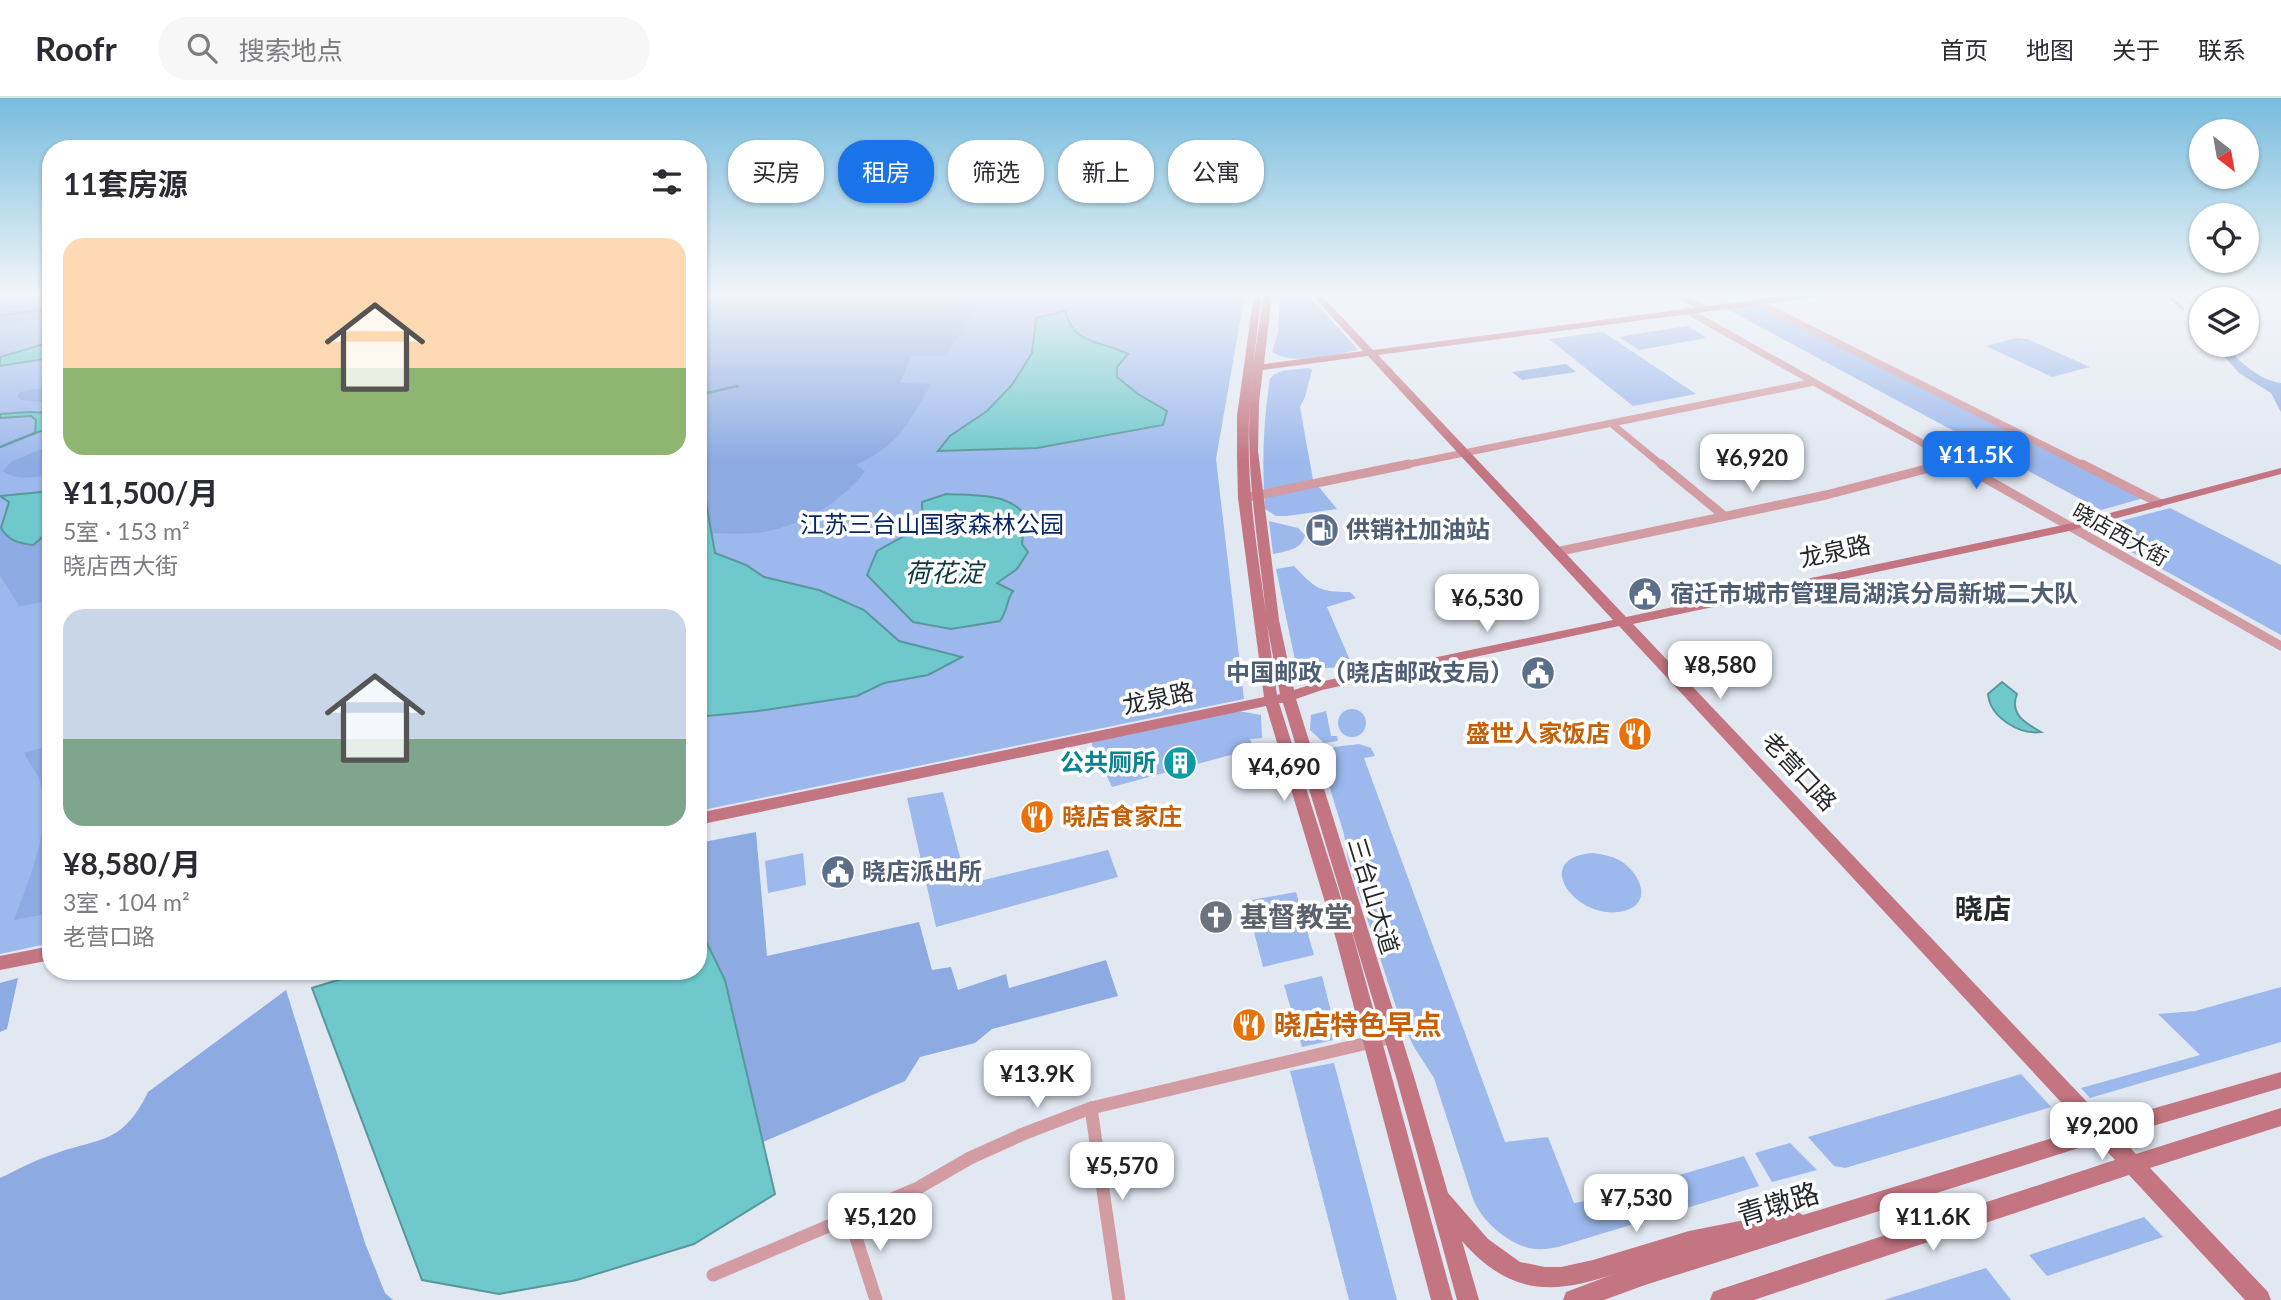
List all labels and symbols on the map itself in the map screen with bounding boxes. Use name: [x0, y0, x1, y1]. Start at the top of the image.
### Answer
north arrow: [2189, 119, 2259, 189]
pin: ¥11.5K: [1919, 432, 2033, 491]
pin: ¥6,920: [1695, 434, 1809, 494]
street label: 晓店西大街: [2069, 497, 2173, 570]
park label: 江苏三台山国家森林公园: [800, 509, 1064, 538]
fuel station icon: 供销社加油站: [1303, 511, 1341, 549]
place label: 供销社加油站: [1346, 514, 1490, 543]
street label: 龙泉路: [1796, 529, 1873, 572]
water label: 荷花淀: [905, 556, 987, 588]
pin: ¥6,530: [1430, 574, 1544, 634]
public building icon: 宿迁市城市管理局湖滨分局新城二大队: [1626, 575, 1664, 613]
place label: 宿迁市城市管理局湖滨分局新城二大队: [1670, 578, 2078, 607]
pin: ¥8,580: [1663, 642, 1777, 701]
public building icon: 中国邮政（晓店邮政支局）: [1519, 654, 1557, 692]
place label: 中国邮政（晓店邮政支局）: [1226, 657, 1514, 686]
street label: 龙泉路: [1119, 676, 1196, 719]
restaurant icon: 盛世人家饭店: [1616, 715, 1654, 753]
place label: 盛世人家饭店: [1466, 718, 1610, 747]
street label: 老营口路: [1757, 726, 1843, 816]
building icon: 公共厕所: [1161, 744, 1199, 782]
pin: ¥4,690: [1227, 744, 1341, 803]
place label: 公共厕所: [1060, 747, 1156, 776]
restaurant icon: 晓店食家庄: [1018, 798, 1056, 836]
place label: 晓店食家庄: [1062, 801, 1182, 830]
street label: 三台山大道: [1343, 834, 1406, 957]
public building icon: 晓店派出所: [819, 853, 857, 891]
place label: 晓店派出所: [862, 856, 982, 885]
district label: 晓店: [1955, 891, 2011, 925]
church icon: 基督教堂: [1197, 898, 1235, 936]
place label: 基督教堂: [1240, 899, 1352, 933]
restaurant icon: 晓店特色早点: [1230, 1006, 1268, 1044]
place label: 晓店特色早点: [1274, 1007, 1442, 1041]
pin: ¥13.9K: [980, 1051, 1094, 1110]
pin: ¥9,200: [2045, 1102, 2159, 1162]
pin: ¥5,570: [1065, 1142, 1179, 1202]
pin: ¥7,530: [1579, 1174, 1693, 1234]
street label: 青墩路: [1733, 1175, 1823, 1232]
pin: ¥5,120: [823, 1194, 937, 1253]
pin: ¥11.6K: [1876, 1194, 1990, 1253]

